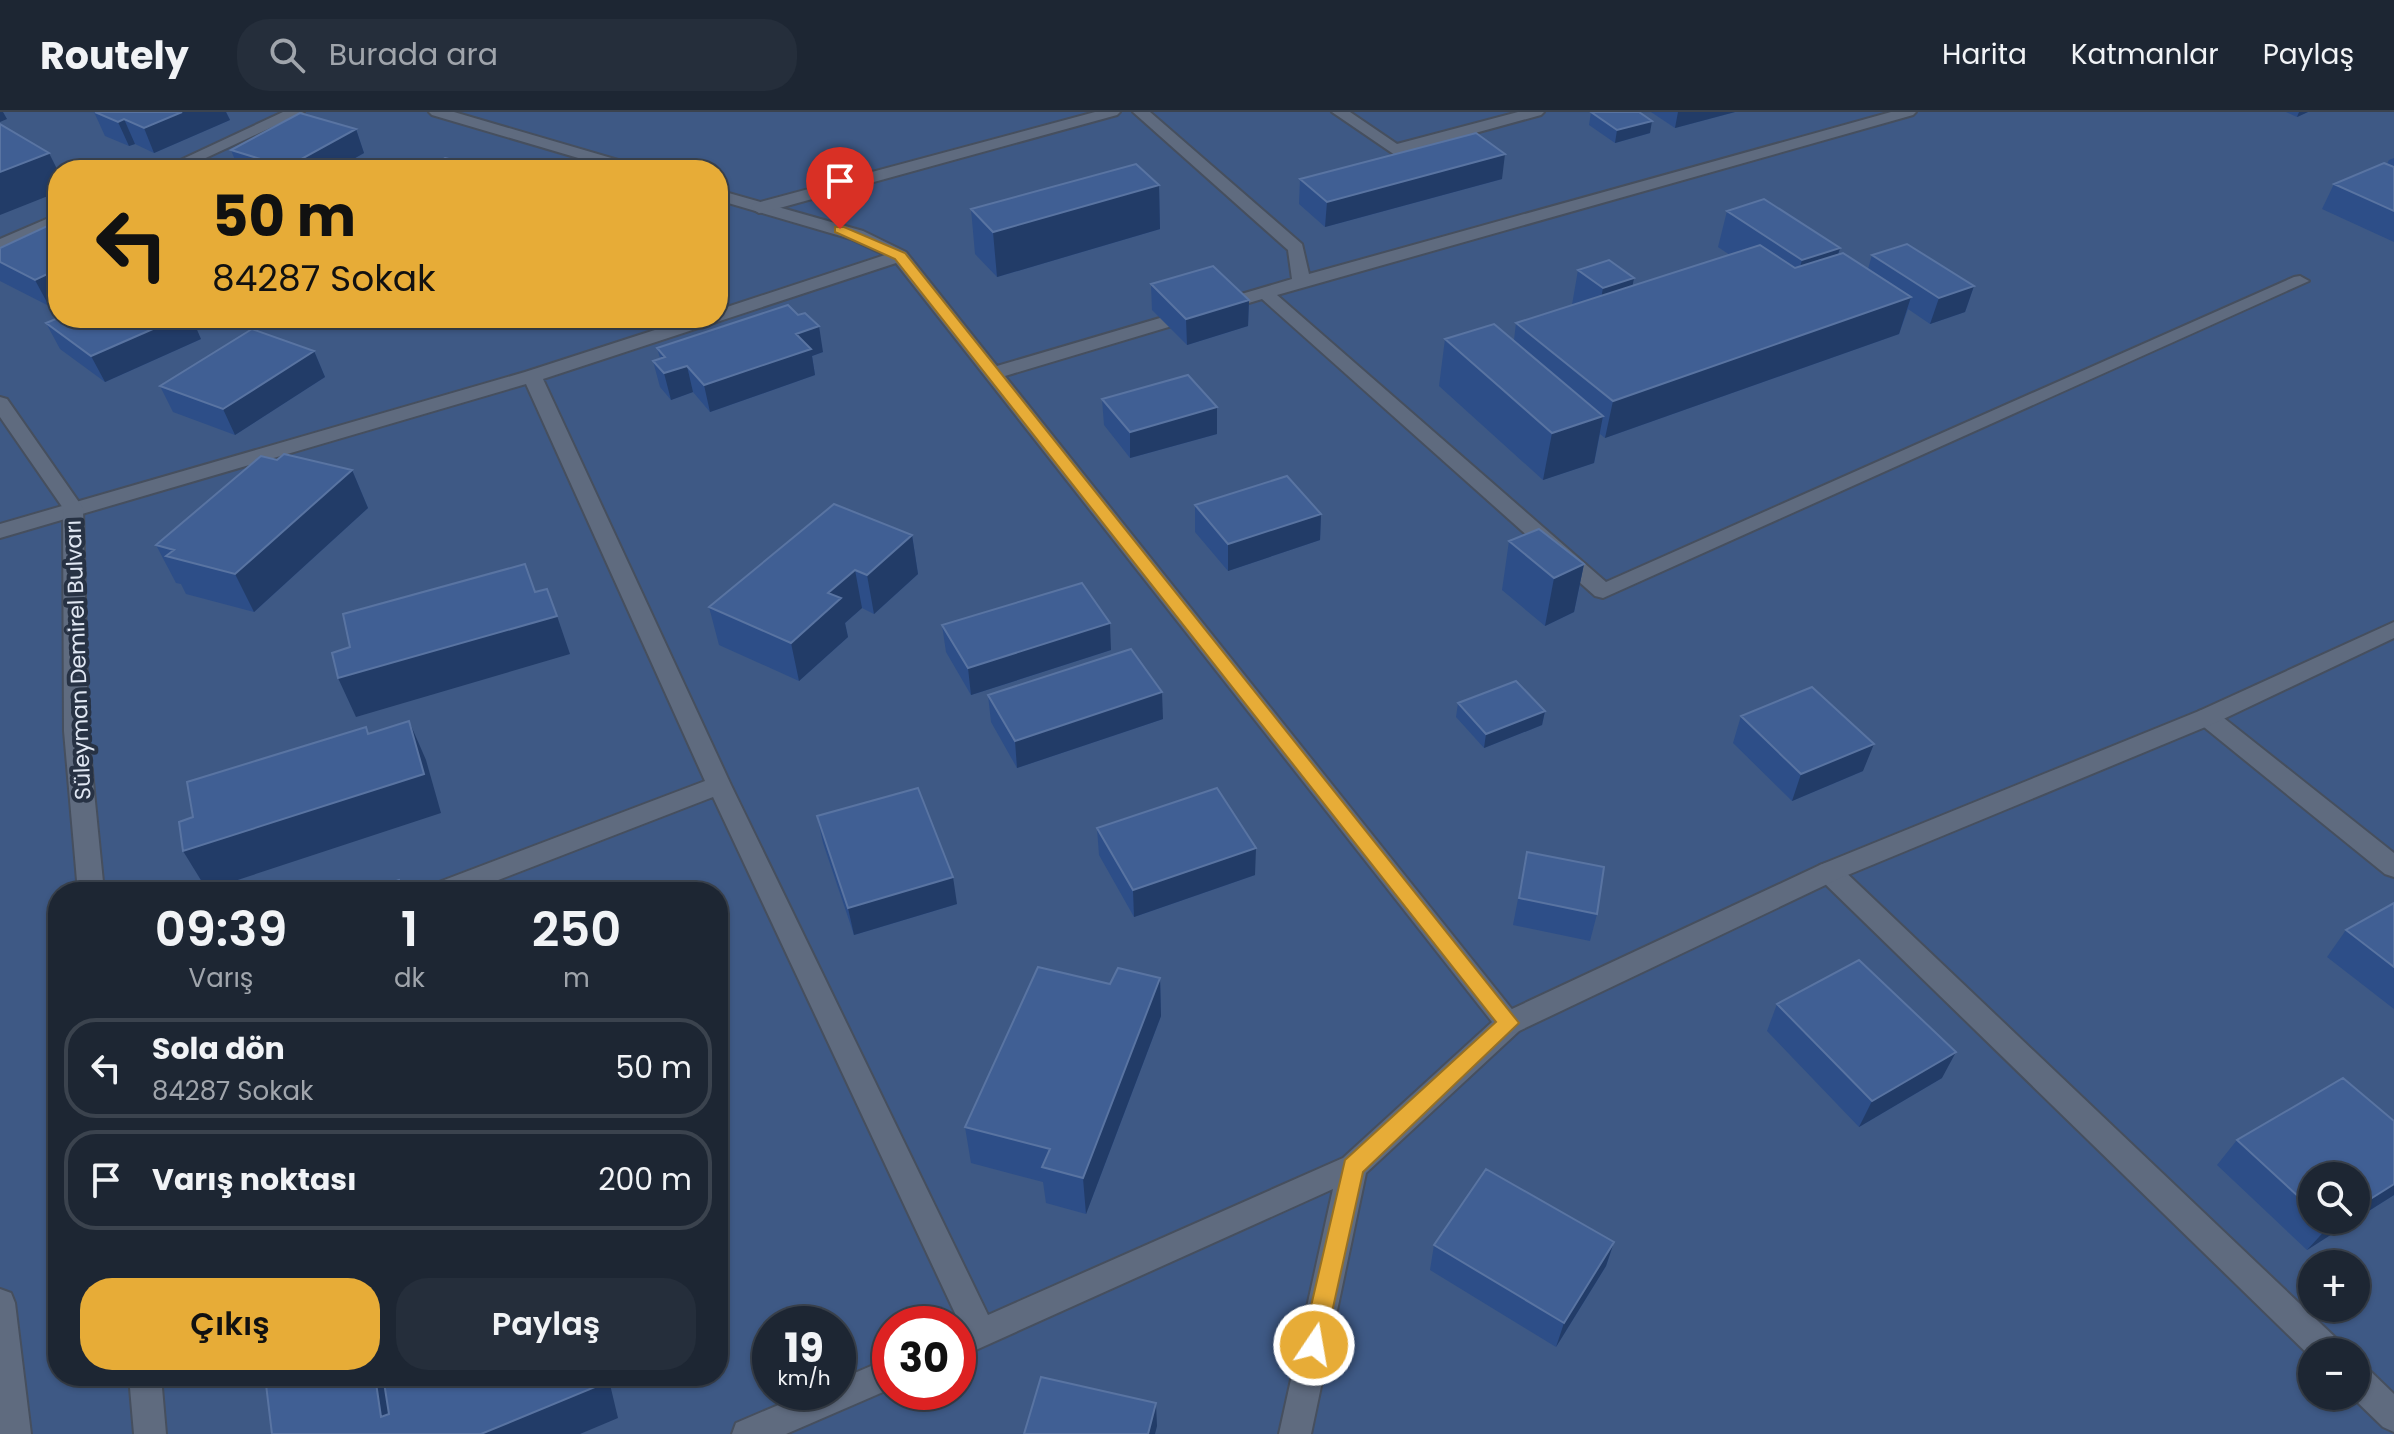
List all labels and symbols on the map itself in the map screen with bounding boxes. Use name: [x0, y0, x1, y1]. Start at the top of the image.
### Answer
pin: [806, 147, 874, 229]
street label: Süleyman Demirel Bulvarı: [58, 519, 98, 801]
position arrow: [1272, 1303, 1356, 1387]
speed limit sign: 30: [872, 1306, 976, 1410]

